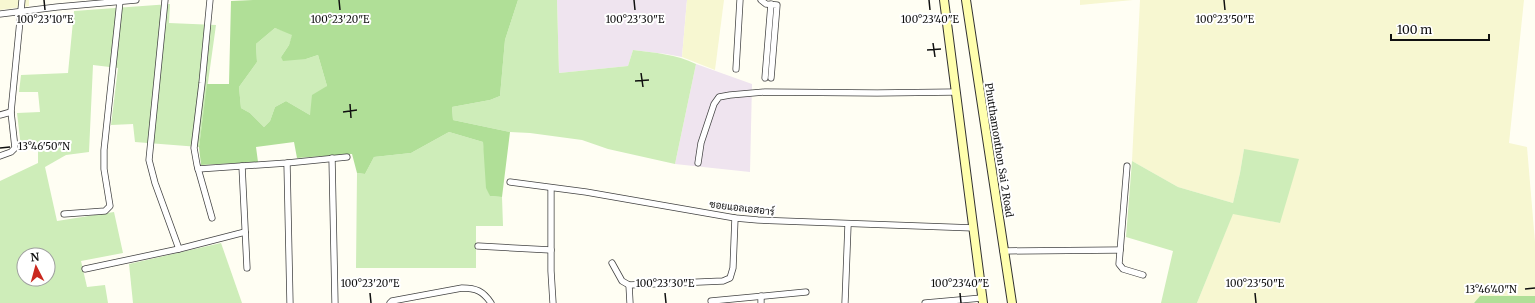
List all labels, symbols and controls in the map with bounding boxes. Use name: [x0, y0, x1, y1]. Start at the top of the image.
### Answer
text: 100°23'10"E: [17, 13, 74, 26]
text: 100°23'20"E: [311, 13, 370, 26]
text: 100°23'30"E: [606, 13, 665, 26]
text: 100°23'40"E: [901, 13, 960, 26]
text: 100°23'50"E: [1196, 13, 1255, 26]
scale bar: [1391, 16, 1489, 42]
text: 100 m: [1397, 22, 1432, 37]
street label: Phutthamonthon Sai 2 Road: [982, 82, 1016, 218]
text: 13°46'50"N: [18, 140, 70, 153]
street label: ซอยแอลเอสอาร์: [709, 197, 776, 218]
north arrow: [16, 247, 56, 287]
text: N: [30, 250, 40, 264]
text: 100°23'20"E: [341, 277, 400, 290]
text: 100°23'30"E: [636, 277, 695, 290]
text: 100°23'40"E: [931, 277, 990, 290]
text: 100°23'50"E: [1226, 277, 1285, 290]
text: 13°46'40"N: [1465, 283, 1517, 296]

